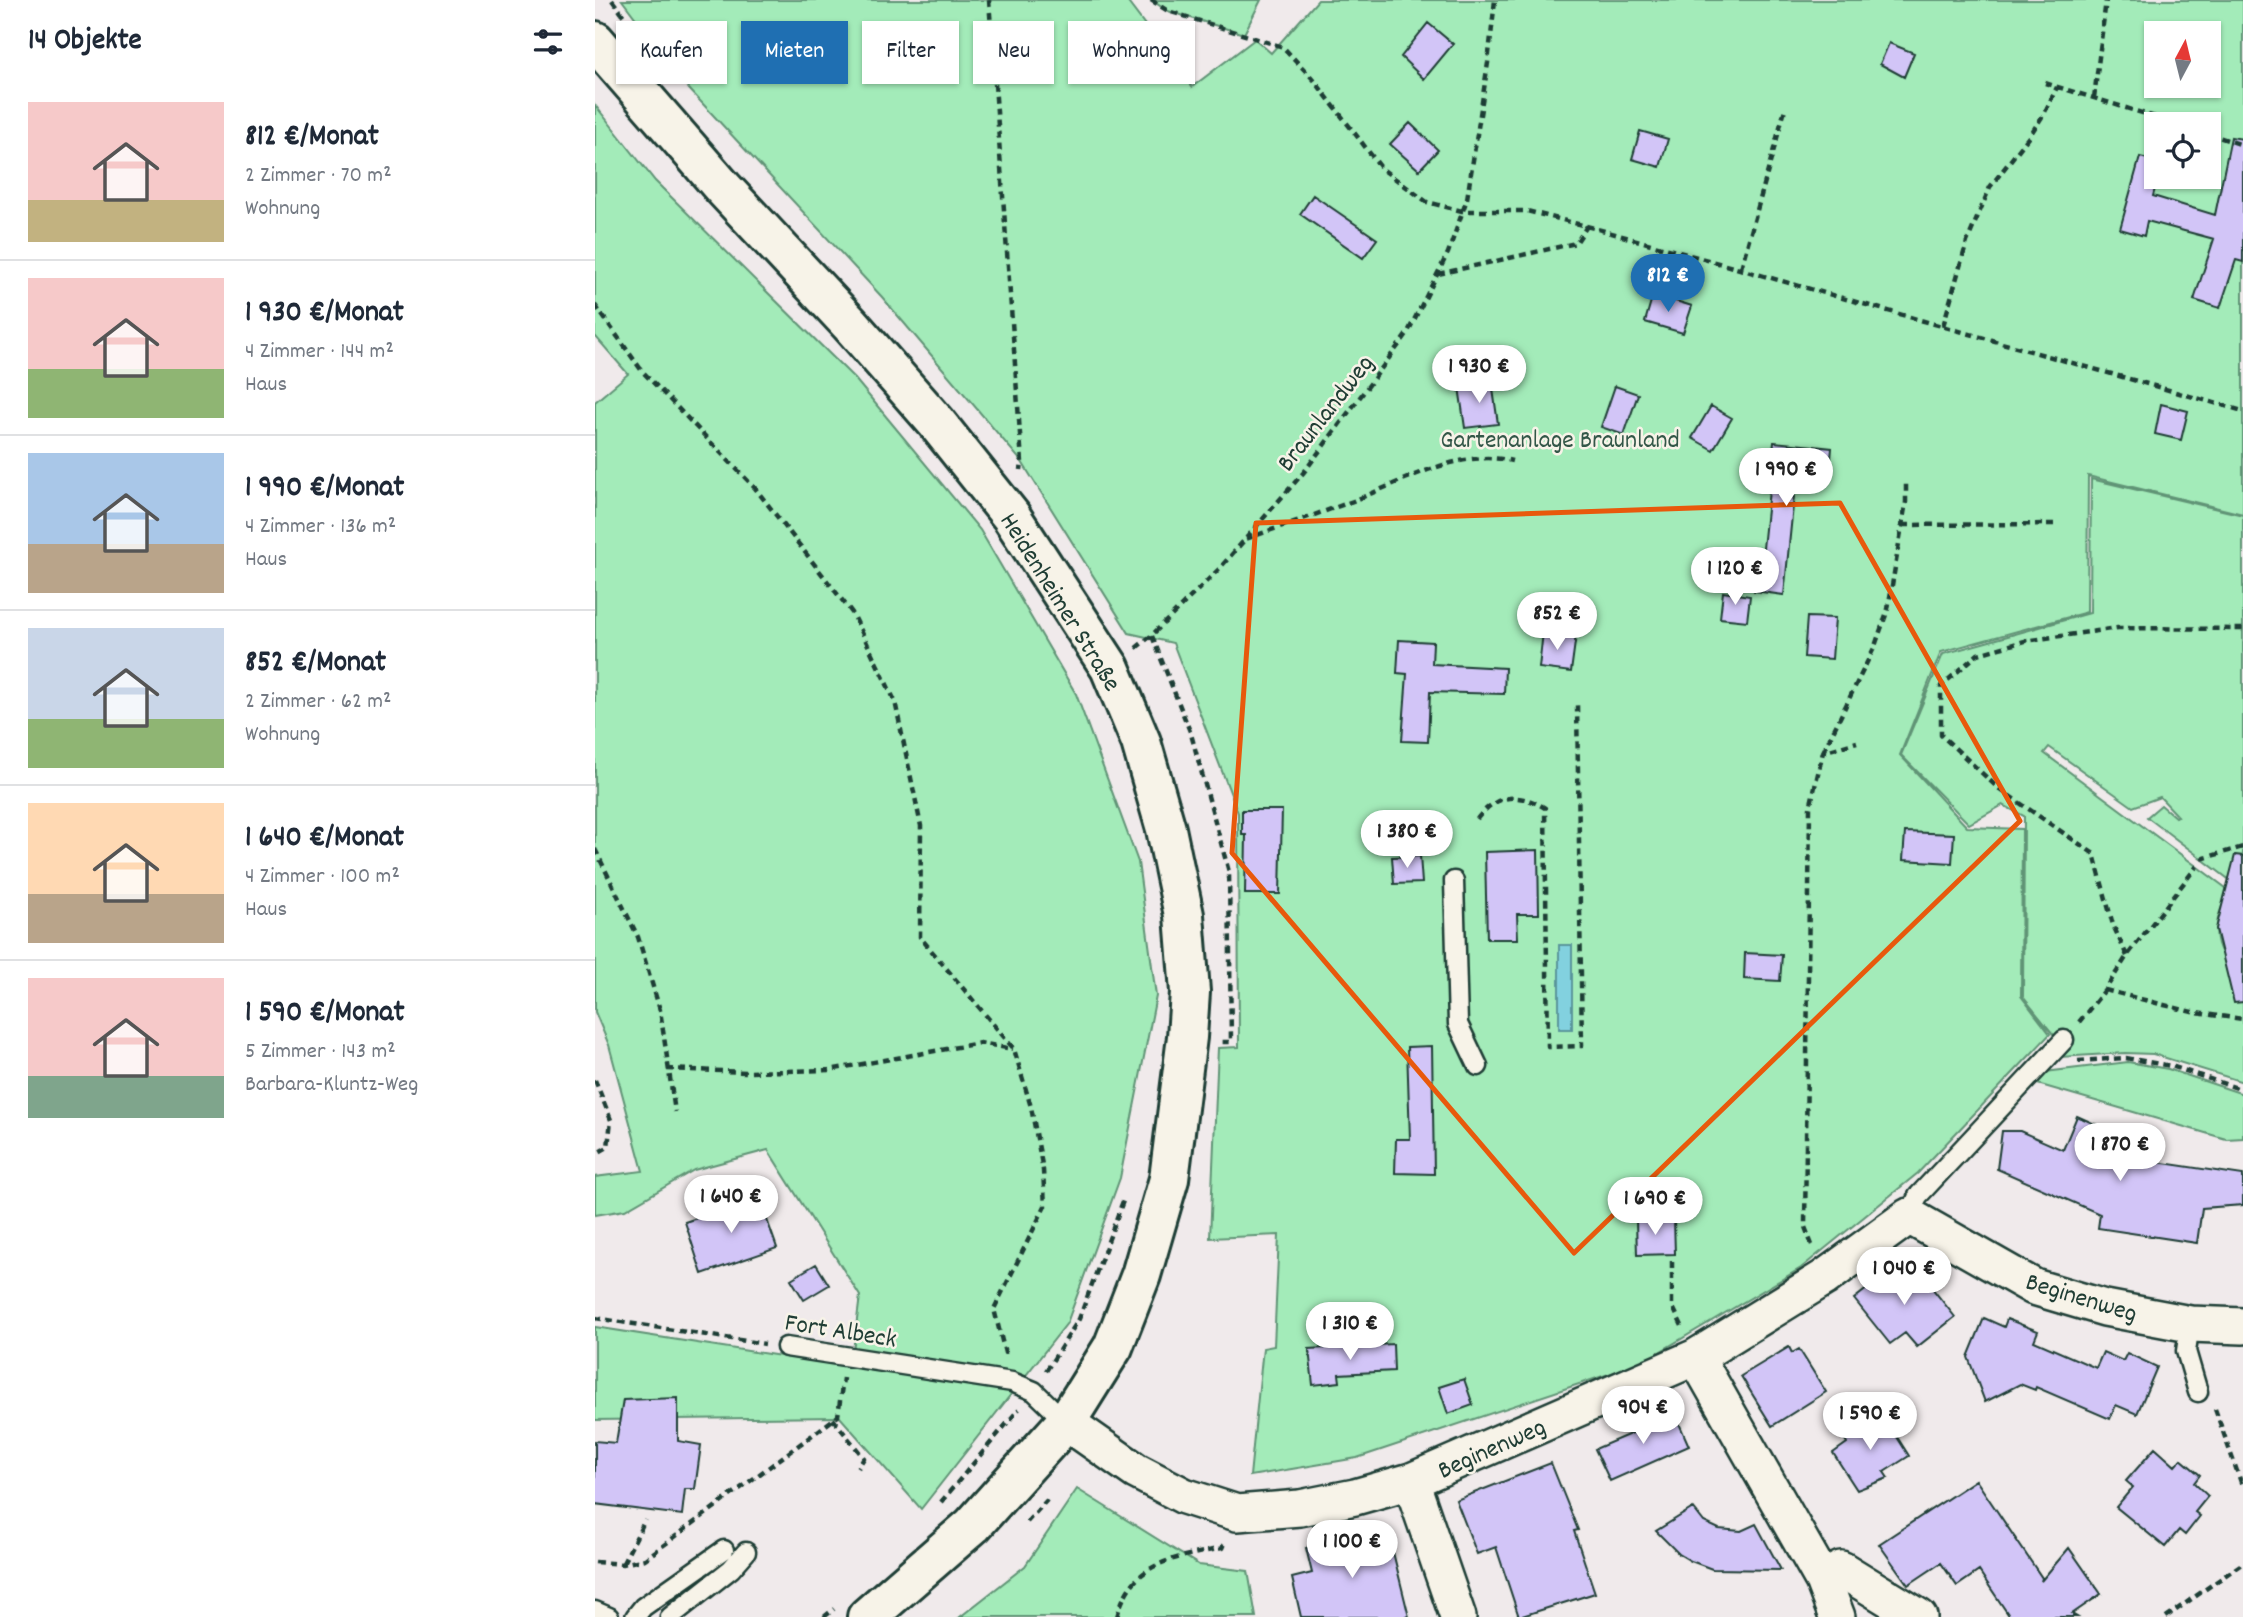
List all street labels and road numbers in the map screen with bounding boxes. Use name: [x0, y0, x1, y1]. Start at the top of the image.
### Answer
street label: Braunlandweg: [1269, 348, 1384, 481]
street label: Heidenheimer Straße: [989, 506, 1129, 700]
street label: Beginenweg: [2021, 1265, 2141, 1334]
street label: Fort Albeck: [782, 1305, 899, 1360]
street label: Beginenweg: [1432, 1410, 1552, 1490]

